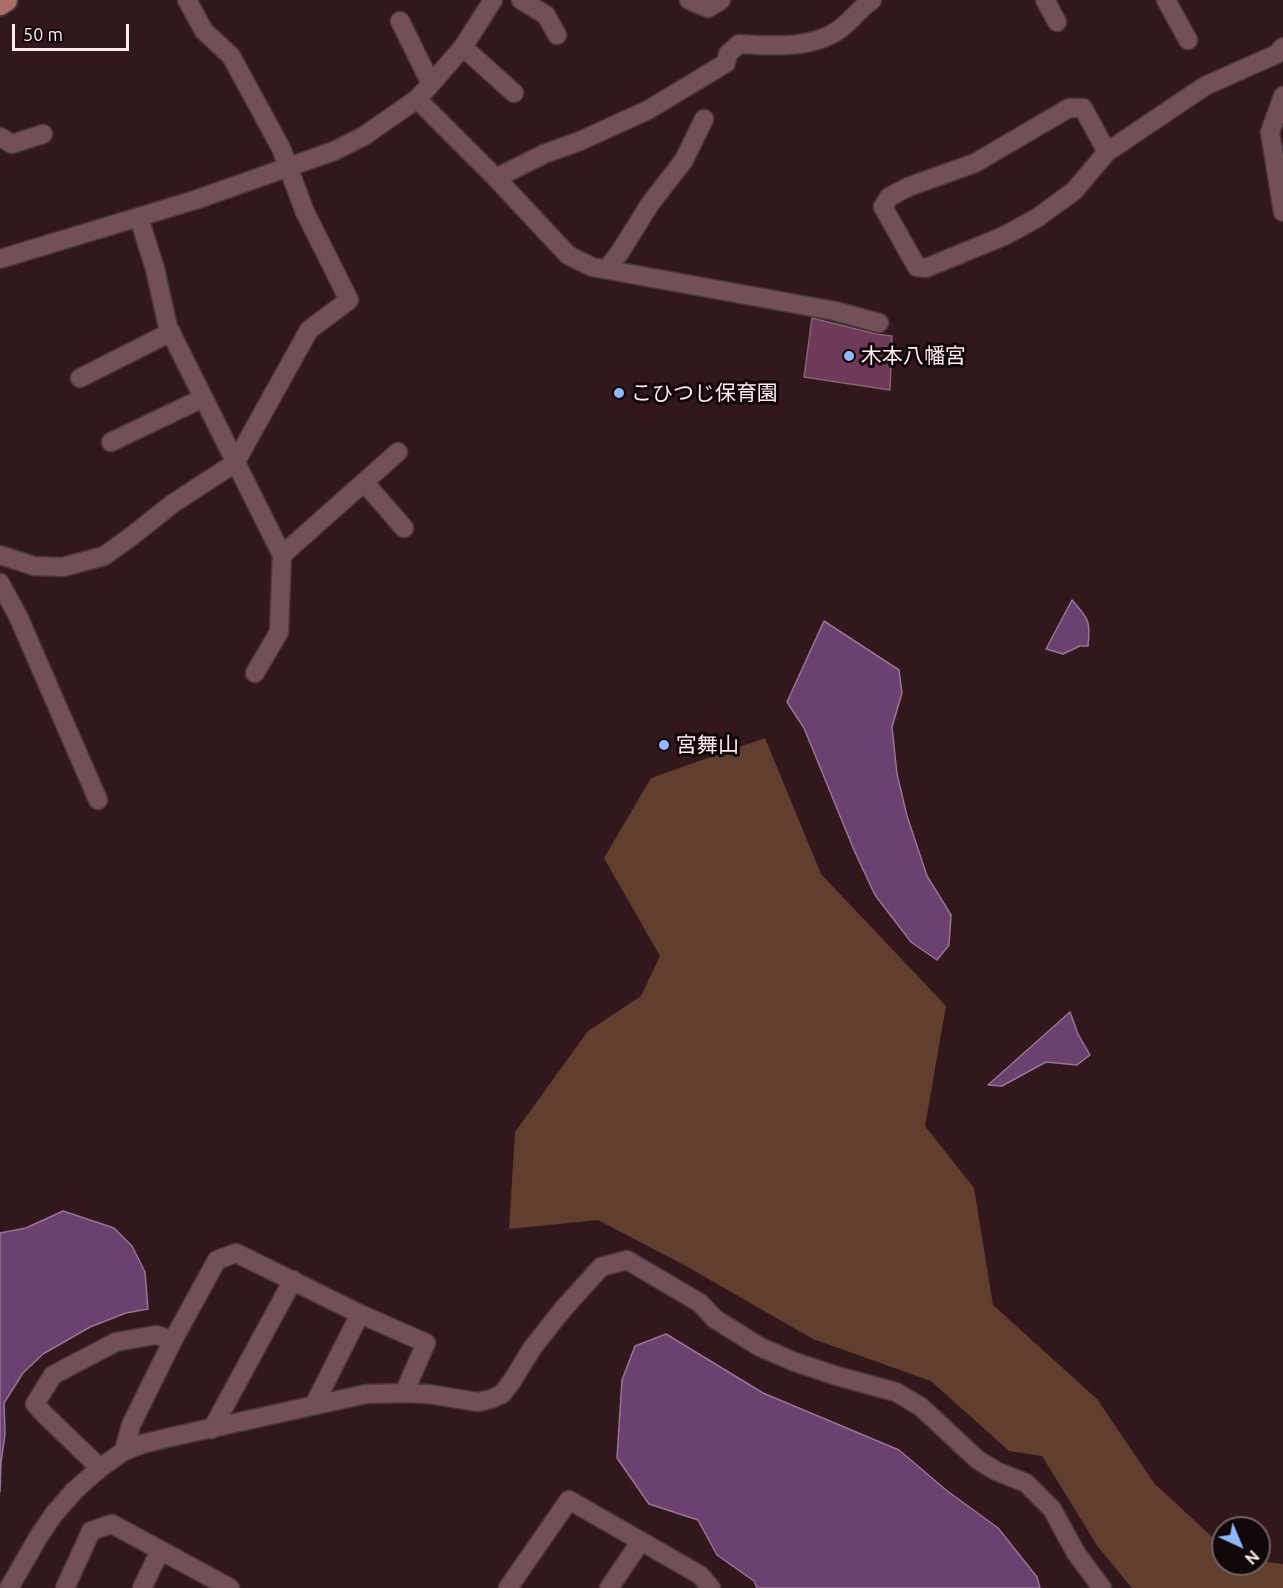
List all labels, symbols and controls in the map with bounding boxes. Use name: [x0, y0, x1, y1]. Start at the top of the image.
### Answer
scale bar: [15, 12, 132, 50]
text: 50 m: [23, 24, 63, 44]
place label: 木本八幡宮: [861, 343, 966, 369]
marker: 木本八幡宮: [842, 349, 856, 363]
place label: こひつじ保育園: [631, 380, 778, 406]
marker: こひつじ保育園: [612, 386, 626, 400]
place label: 宮舞山: [676, 732, 739, 758]
marker: 宮舞山: [657, 738, 671, 752]
north arrow: [1211, 1516, 1271, 1576]
text: N: [1242, 1547, 1263, 1568]

